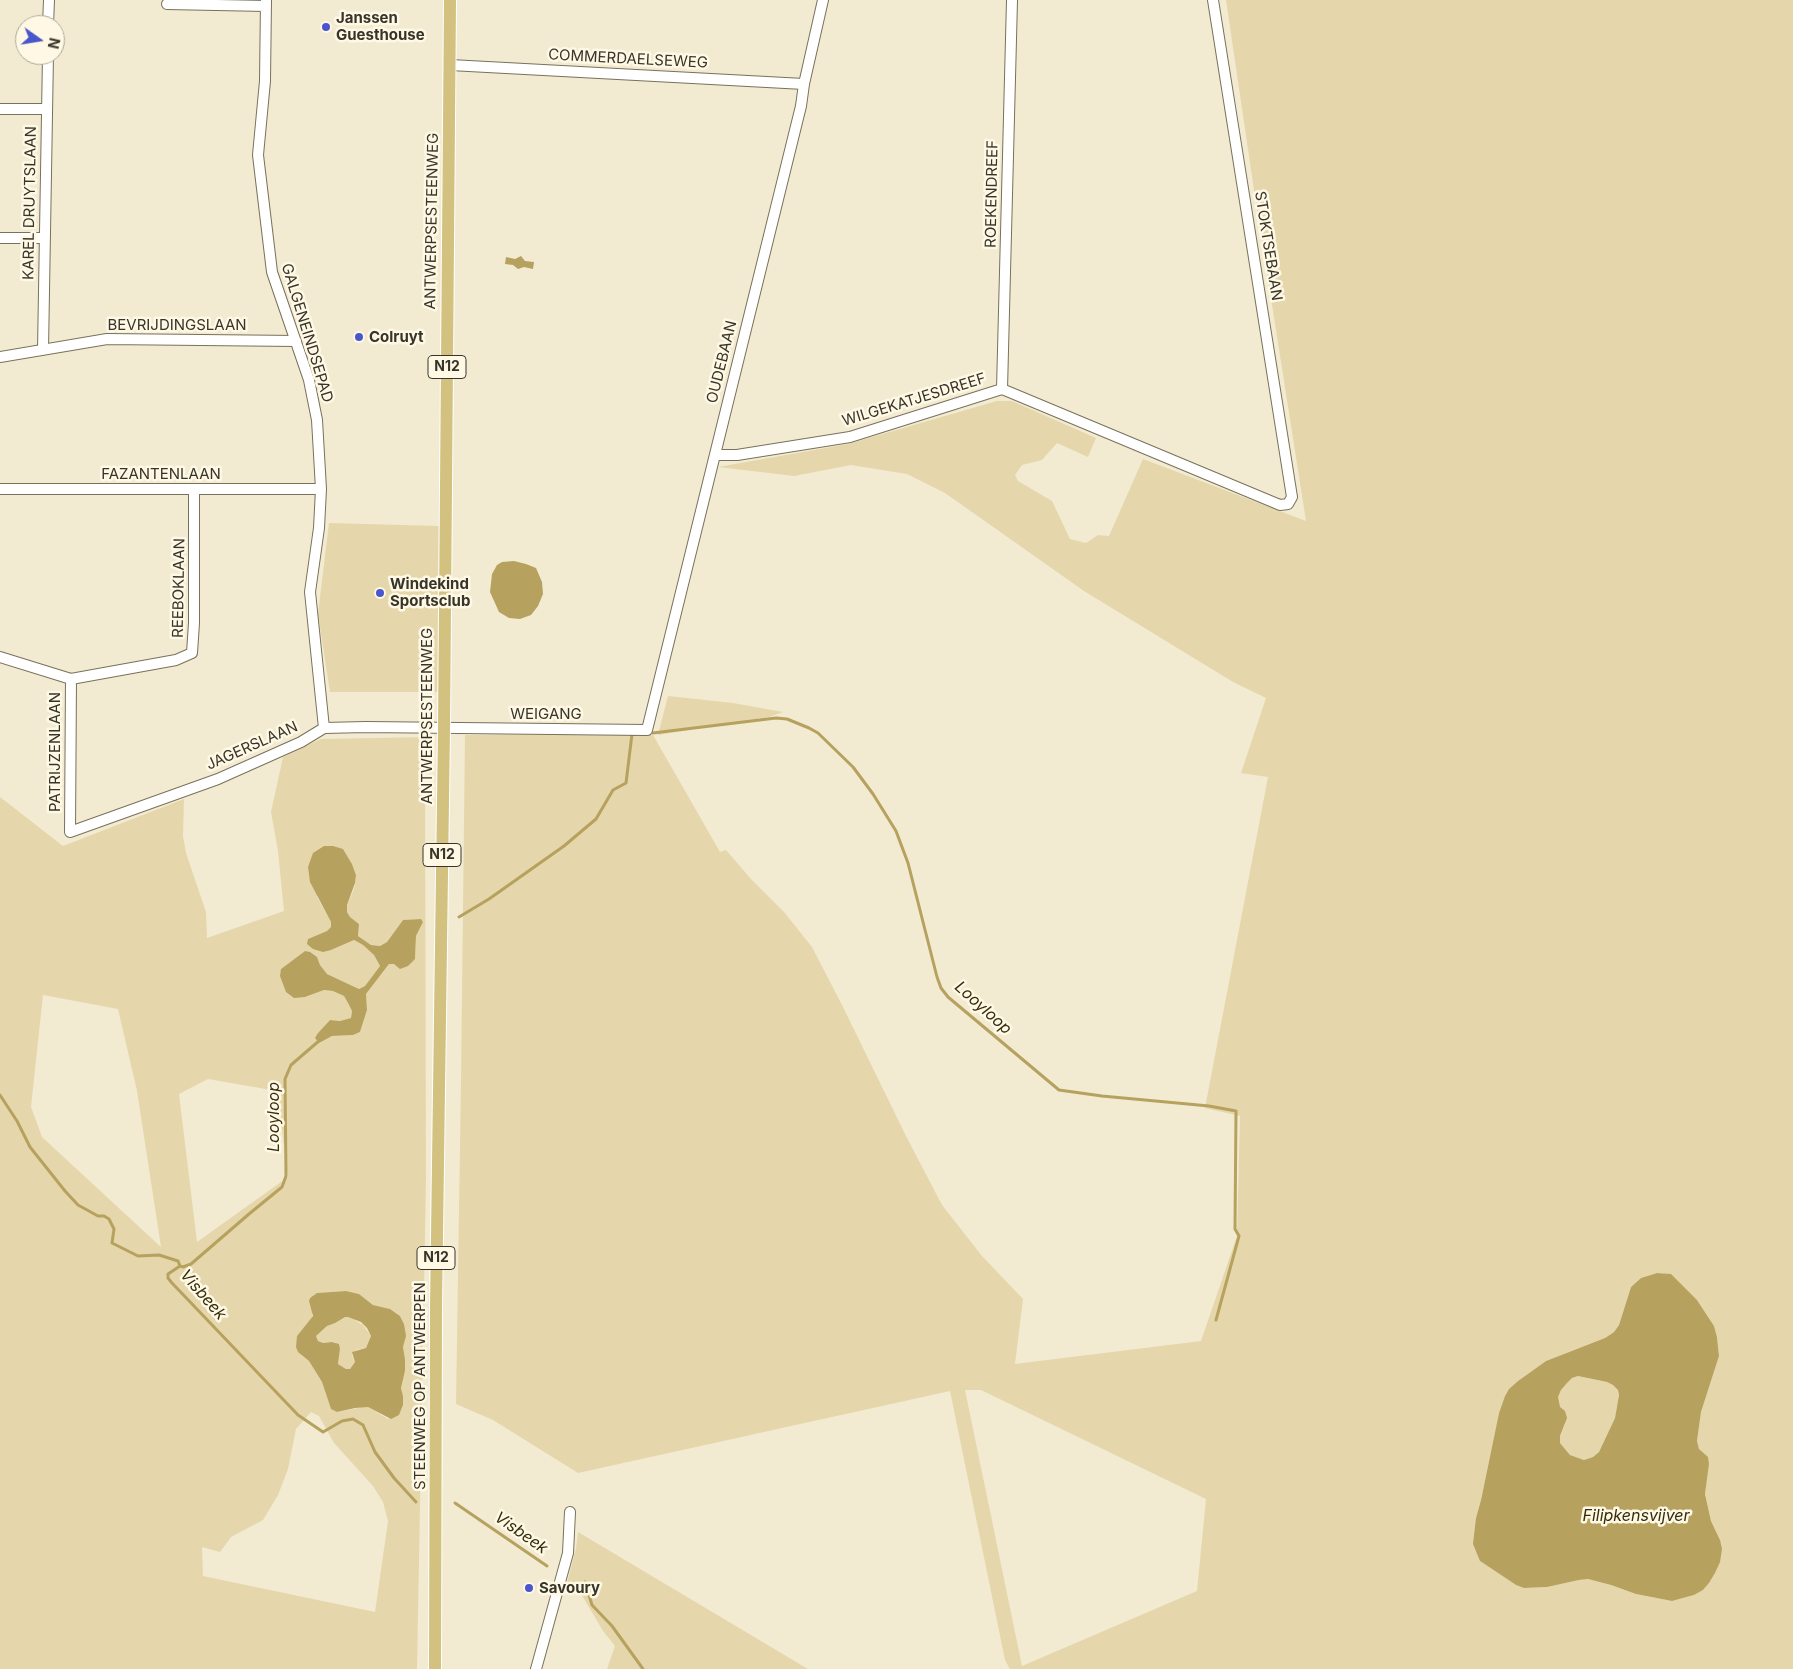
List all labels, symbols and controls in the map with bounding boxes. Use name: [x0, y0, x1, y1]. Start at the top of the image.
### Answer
place label: Janssen Guesthouse: [336, 9, 425, 44]
north arrow: [15, 15, 65, 65]
marker: Janssen Guesthouse: [320, 21, 332, 33]
text: N: [45, 36, 64, 50]
street label: COMMERDAELSEWEG: [548, 46, 708, 72]
street label: KAREL DRUYTSLAAN: [20, 126, 40, 280]
street label: ANTWERPSESTEENWEG: [421, 133, 443, 309]
street label: ROEKENDREEF: [982, 140, 1002, 248]
street label: STOKTSEBAAN: [1250, 190, 1286, 302]
street label: GALGENEINDSEPAD: [277, 261, 337, 405]
street label: BEVRIJDINGSLAAN: [107, 316, 247, 334]
street label: OUDEBAAN: [703, 319, 741, 405]
place label: Colruyt: [369, 328, 424, 346]
marker: Colruyt: [353, 331, 365, 343]
road number: N12: [428, 356, 466, 378]
street label: WILGEKATJESDREEF: [840, 370, 988, 430]
street label: FAZANTENLAAN: [101, 465, 221, 483]
street label: REEBOKLAAN: [169, 538, 189, 638]
place label: Windekind Sportsclub: [390, 575, 470, 610]
marker: Windekind Sportsclub: [374, 587, 386, 599]
street label: ANTWERPSESTEENWEG: [418, 628, 436, 804]
street label: PATRIJZENLAAN: [46, 692, 64, 812]
street label: WEIGANG: [510, 705, 582, 723]
street label: JAGERSLAAN: [203, 718, 301, 774]
road number: N12: [423, 844, 461, 866]
water label: Looyloop: [951, 977, 1015, 1039]
water label: Looyloop: [264, 1082, 284, 1152]
road number: N12: [417, 1246, 455, 1270]
water label: Visbeek: [176, 1266, 230, 1324]
street label: STEENWEG OP ANTWERPEN: [411, 1282, 429, 1490]
water label: Filipkensvijver: [1582, 1506, 1690, 1526]
water label: Visbeek: [491, 1508, 551, 1558]
place label: Savoury: [539, 1579, 600, 1597]
marker: Savoury: [523, 1582, 535, 1594]

